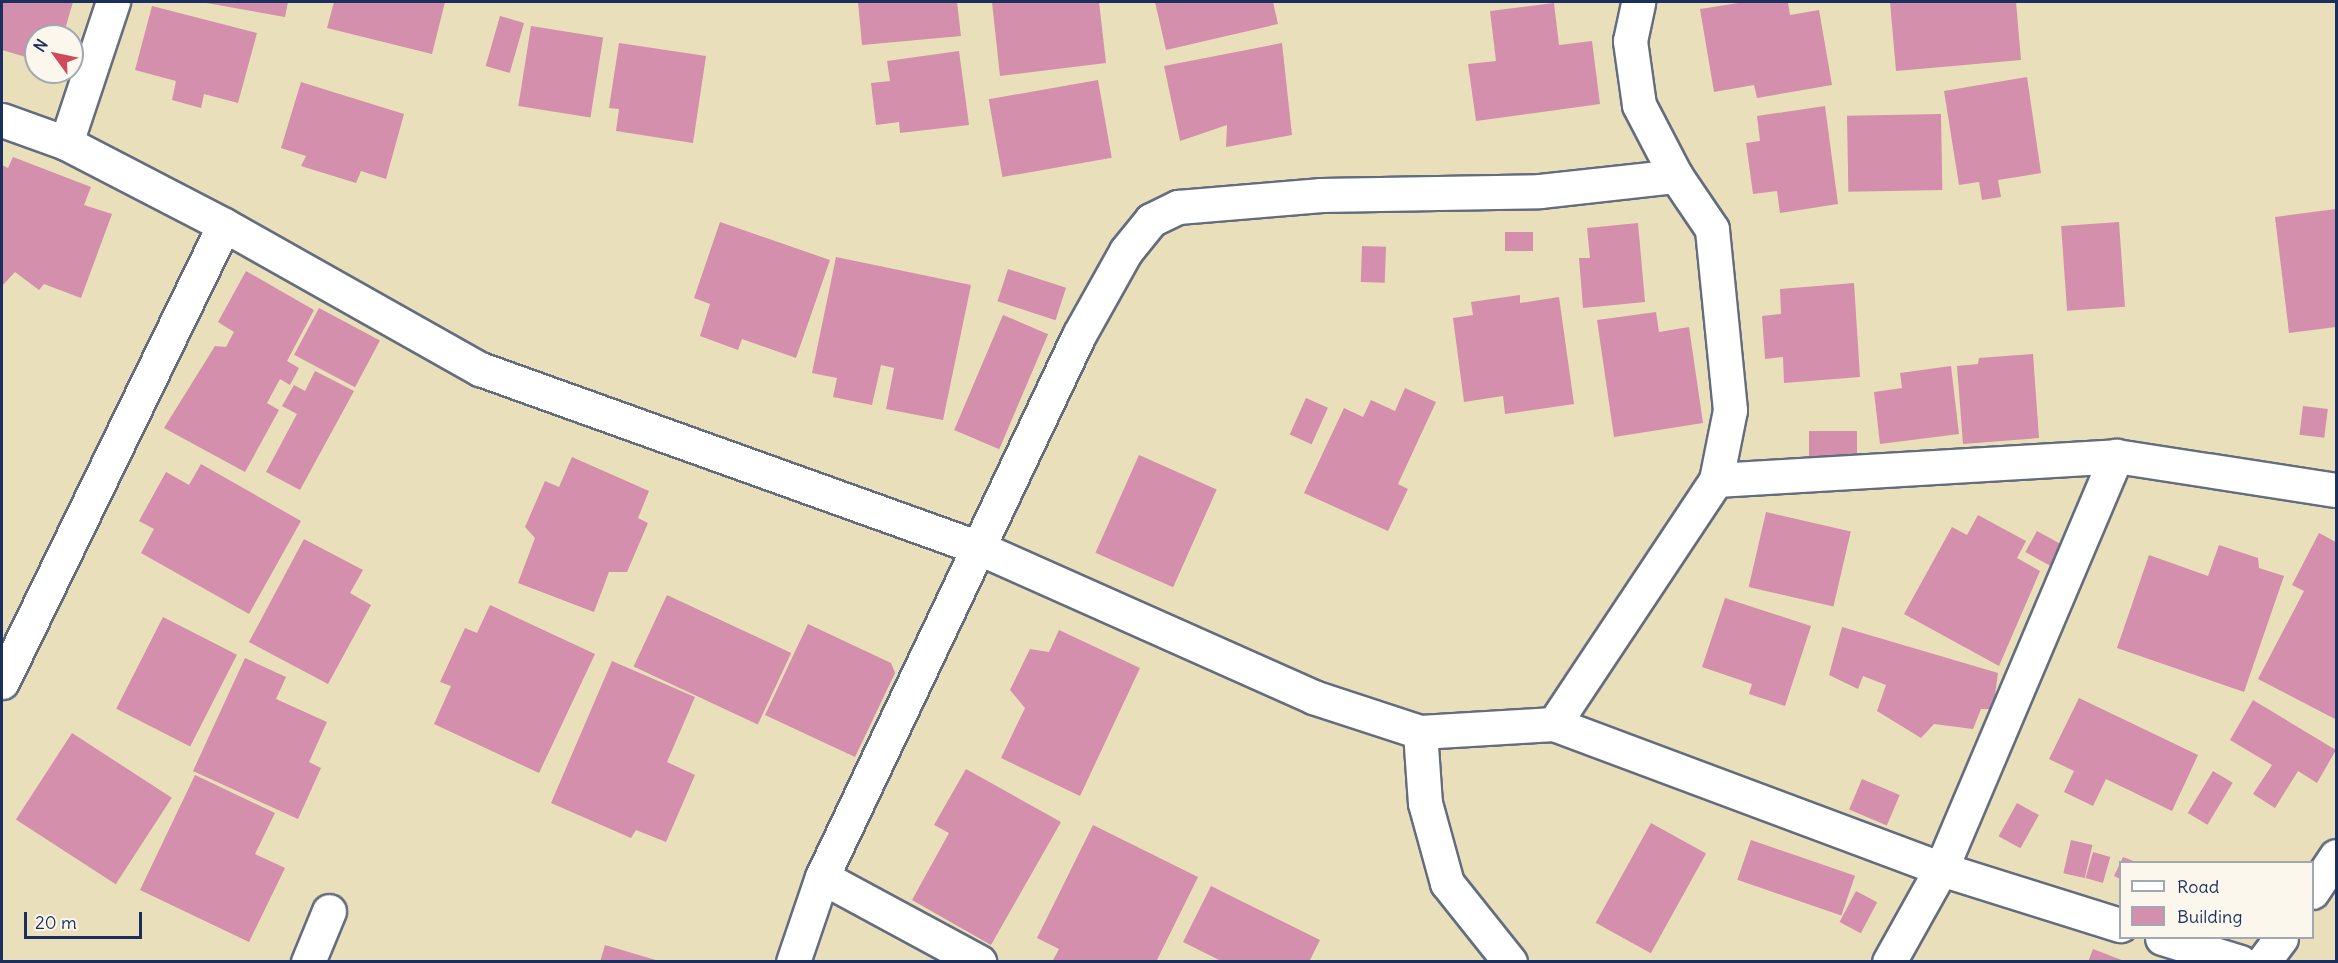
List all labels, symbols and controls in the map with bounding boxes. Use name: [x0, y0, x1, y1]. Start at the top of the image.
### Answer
north arrow: [24, 24, 84, 84]
text: N: [29, 35, 52, 55]
legend: [2119, 861, 2314, 939]
text: Road: [2177, 875, 2219, 898]
scale bar: [27, 900, 146, 938]
text: Building: [2177, 905, 2242, 928]
text: 20 m: [35, 911, 77, 934]

